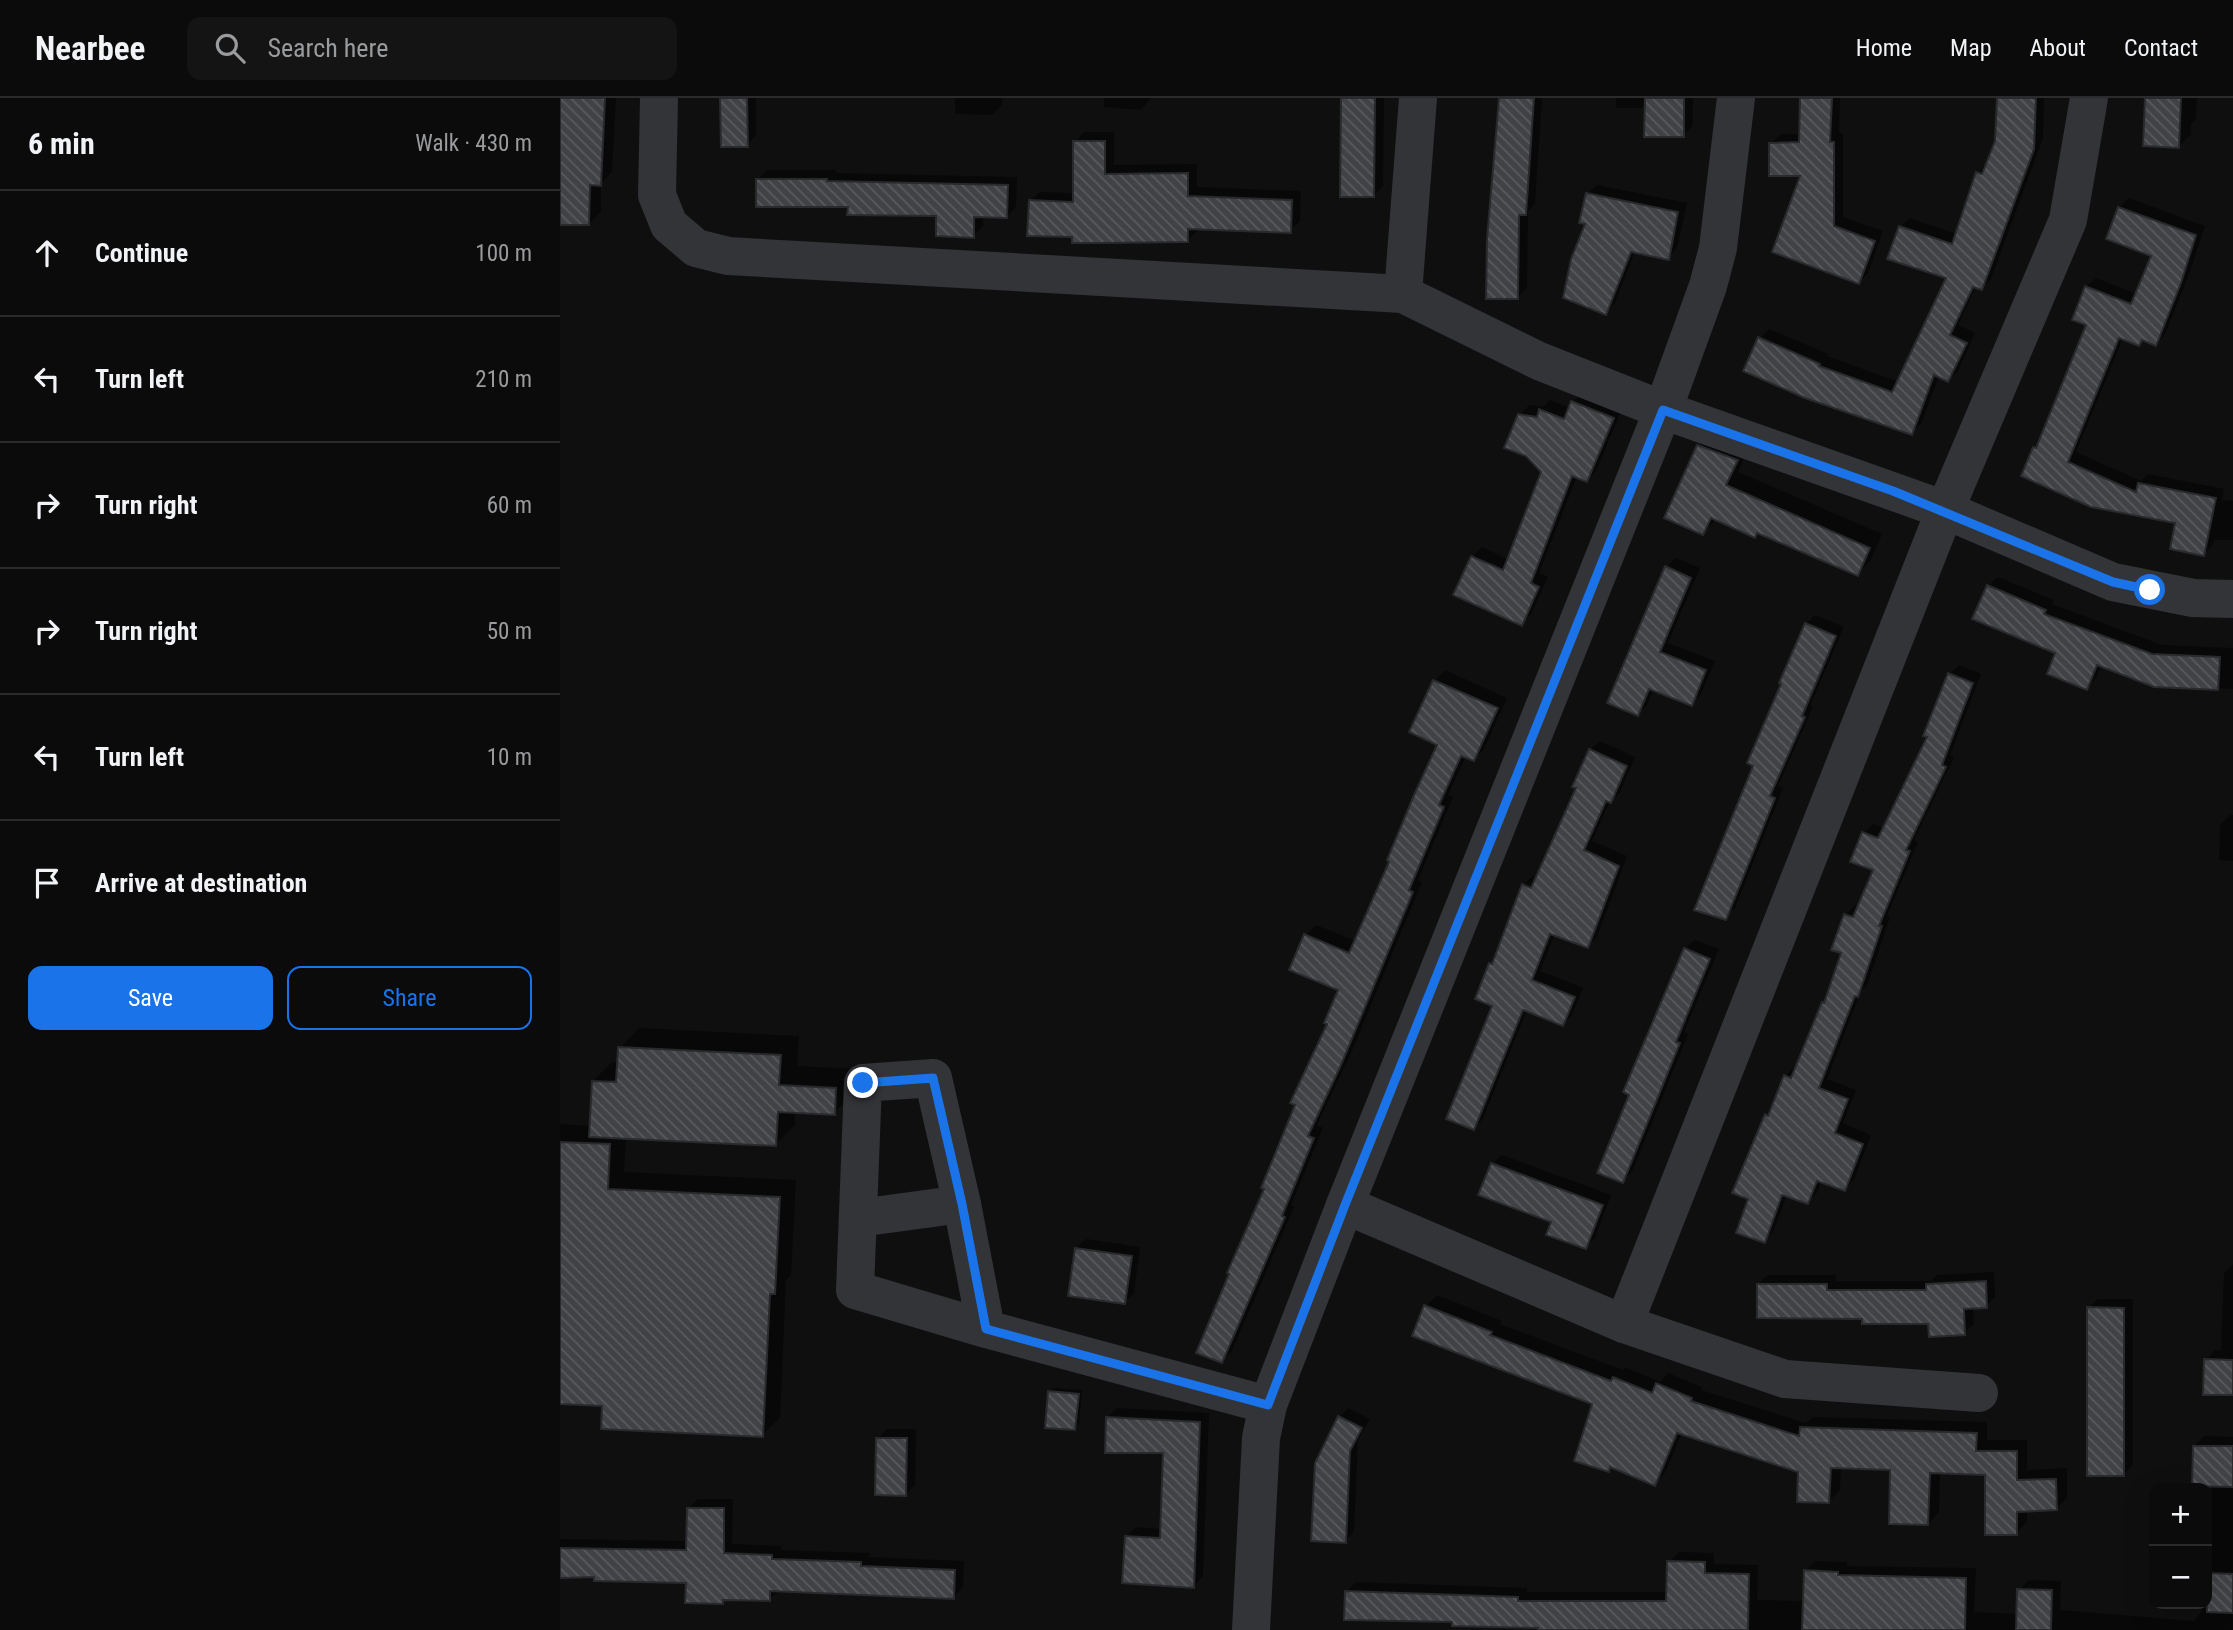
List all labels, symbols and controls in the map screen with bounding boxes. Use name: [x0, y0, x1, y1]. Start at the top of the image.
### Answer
search box: [187, 17, 677, 80]
text: Nearbee: [35, 29, 145, 68]
icon: search: [211, 29, 249, 67]
text: Search here: [267, 33, 388, 63]
text: Home: [1856, 34, 1912, 62]
text: Map: [1950, 34, 1992, 62]
text: About: [2030, 34, 2086, 62]
text: Contact: [2124, 34, 2198, 62]
text: 6 min: [28, 126, 95, 161]
text: Walk · 430 m: [415, 130, 532, 157]
icon: ahead: [28, 234, 66, 272]
text: Continue: [95, 238, 188, 268]
text: 100 m: [475, 240, 532, 267]
icon: left: [28, 360, 66, 398]
text: Turn left: [95, 364, 184, 394]
text: 210 m: [475, 366, 532, 393]
icon: right: [28, 486, 66, 524]
text: Turn right: [95, 490, 197, 520]
text: 60 m: [487, 492, 532, 519]
route start: [2134, 574, 2165, 605]
icon: right: [28, 612, 66, 650]
text: Turn right: [95, 616, 197, 646]
text: 50 m: [487, 618, 532, 645]
icon: left: [28, 738, 66, 776]
text: Turn left: [95, 742, 184, 772]
text: 10 m: [487, 744, 532, 771]
icon: arrive: [28, 864, 66, 902]
text: Arrive at destination: [95, 868, 307, 898]
button: Save: [28, 966, 273, 1030]
button: Share: [287, 966, 532, 1030]
route end: [847, 1067, 878, 1098]
map controls: [2149, 1483, 2212, 1609]
button: +: [2149, 1483, 2212, 1546]
button: −: [2149, 1546, 2212, 1609]

